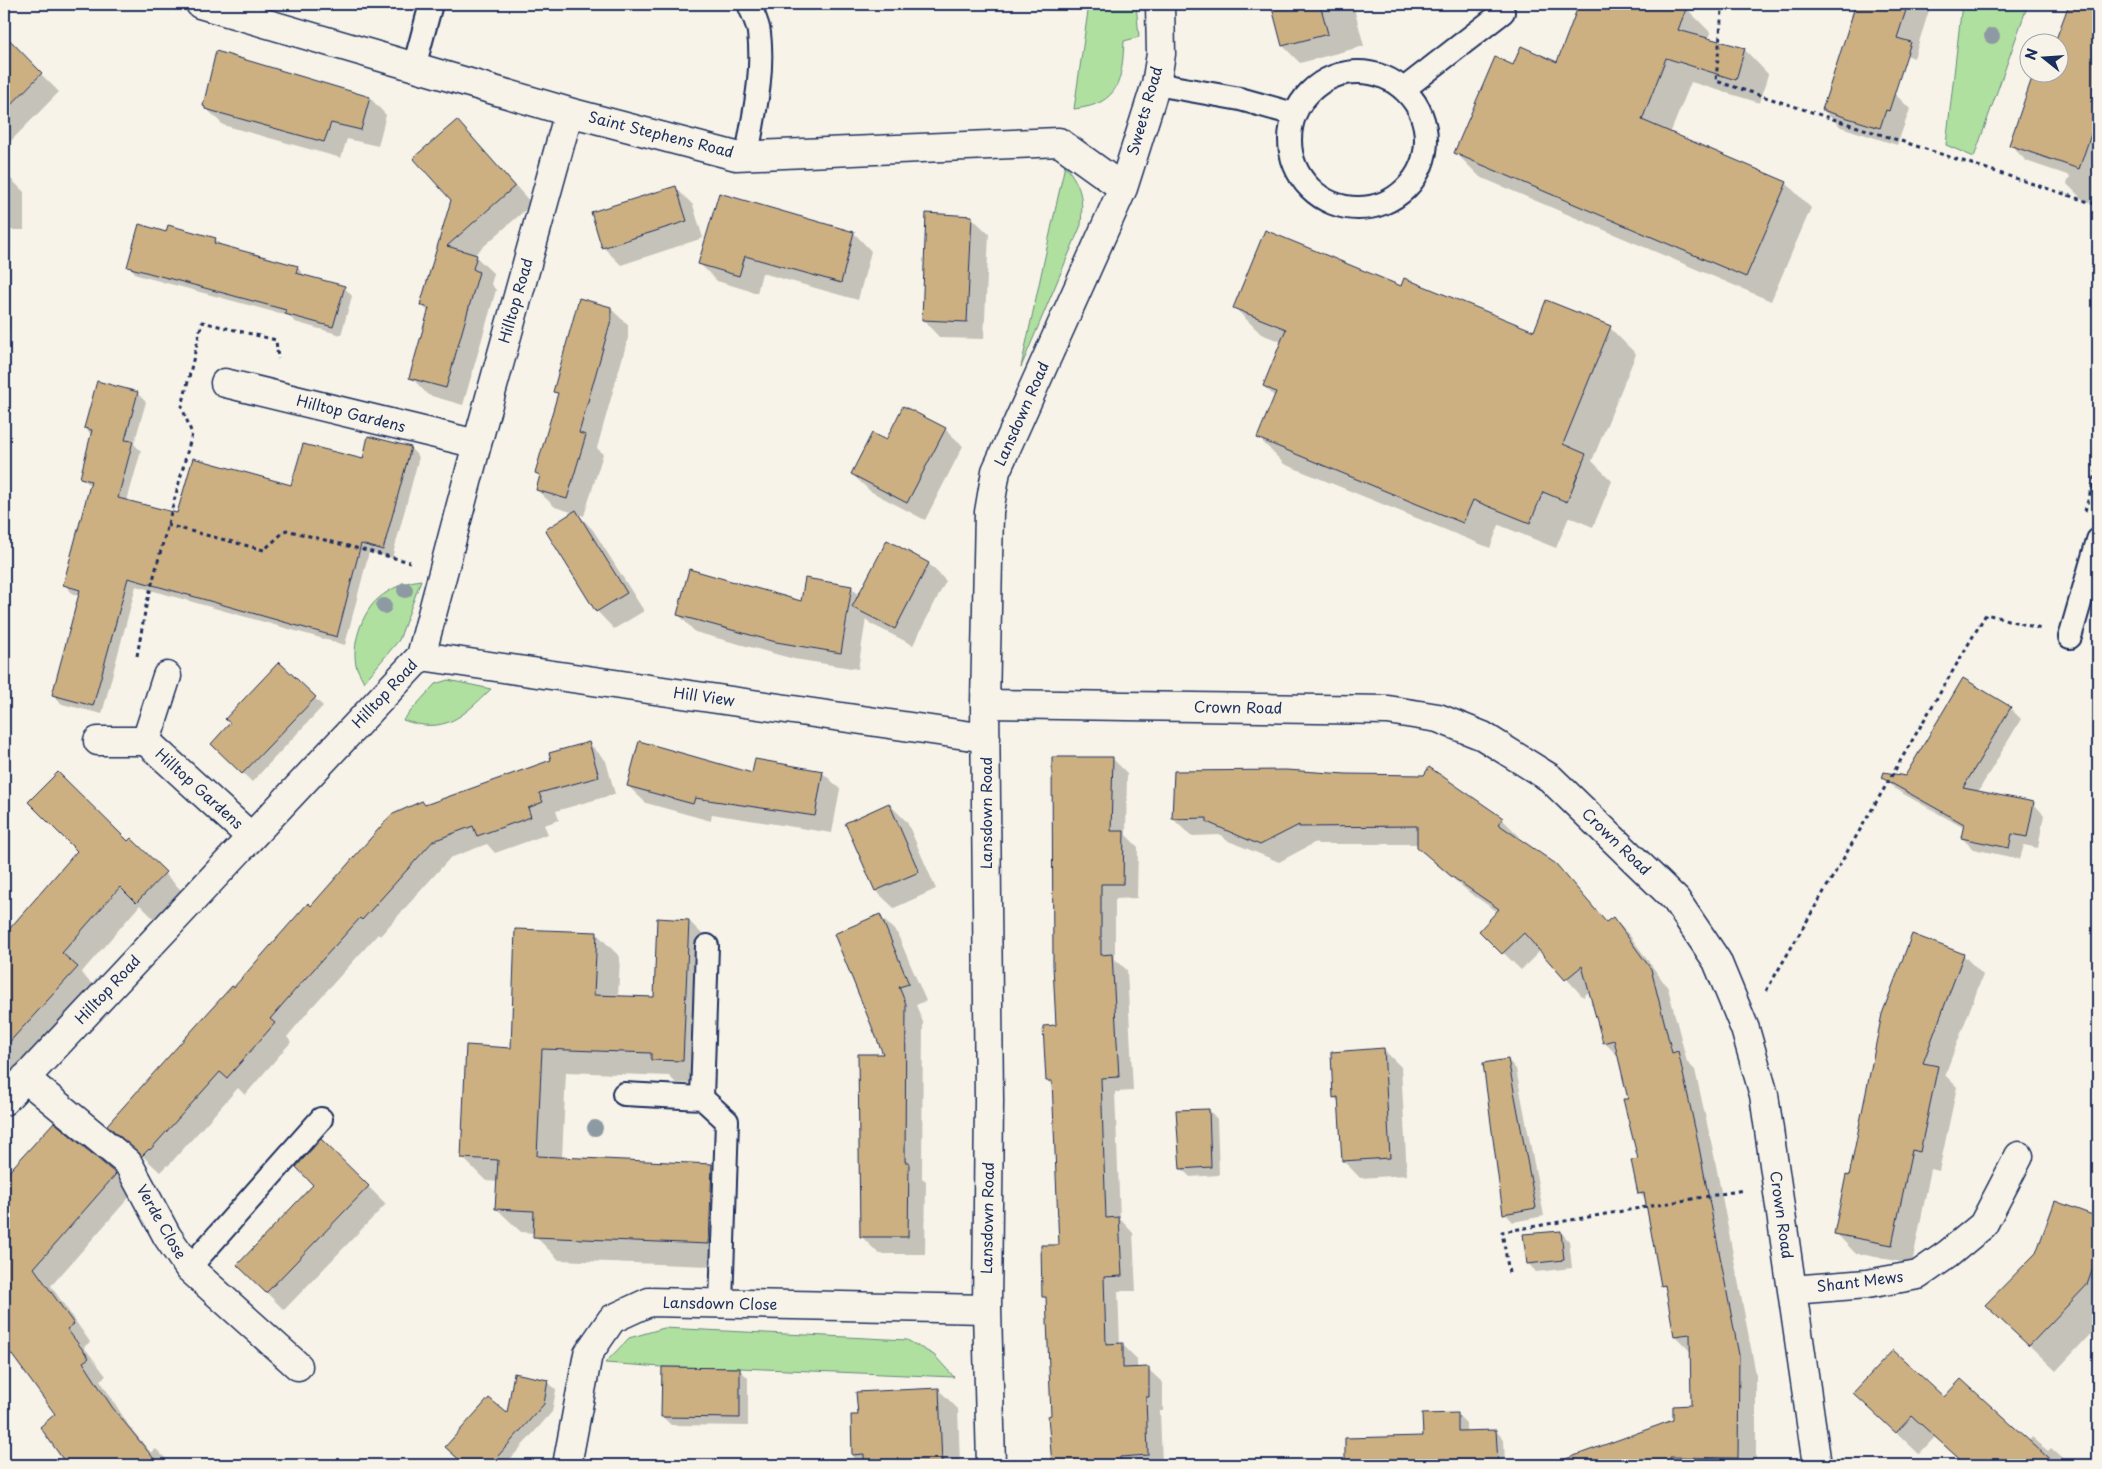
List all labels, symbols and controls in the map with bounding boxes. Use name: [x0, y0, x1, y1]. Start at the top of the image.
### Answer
north arrow: [2020, 32, 2070, 82]
text: N: [2019, 46, 2043, 62]
street label: Sweets Road: [1120, 63, 1167, 158]
street label: Saint Stephens Road: [586, 104, 736, 163]
street label: Hilltop Road: [491, 255, 538, 346]
street label: Lansdown Road: [987, 357, 1054, 469]
street label: Hilltop Gardens: [294, 388, 408, 437]
street label: Hilltop Road: [346, 653, 422, 733]
street label: Hill View: [672, 680, 737, 711]
street label: Crown Road: [1194, 694, 1283, 719]
street label: Hilltop Gardens: [151, 742, 249, 834]
street label: Lansdown Road: [974, 757, 997, 869]
street label: Crown Road: [1577, 802, 1657, 880]
street label: Hilltop Road: [69, 949, 145, 1029]
street label: Lansdown Road: [974, 1162, 999, 1274]
street label: Crown Road: [1765, 1169, 1800, 1260]
street label: Verde Close: [132, 1180, 193, 1263]
street label: Shant Mews: [1815, 1264, 1905, 1297]
street label: Lansdown Close: [662, 1290, 778, 1315]

